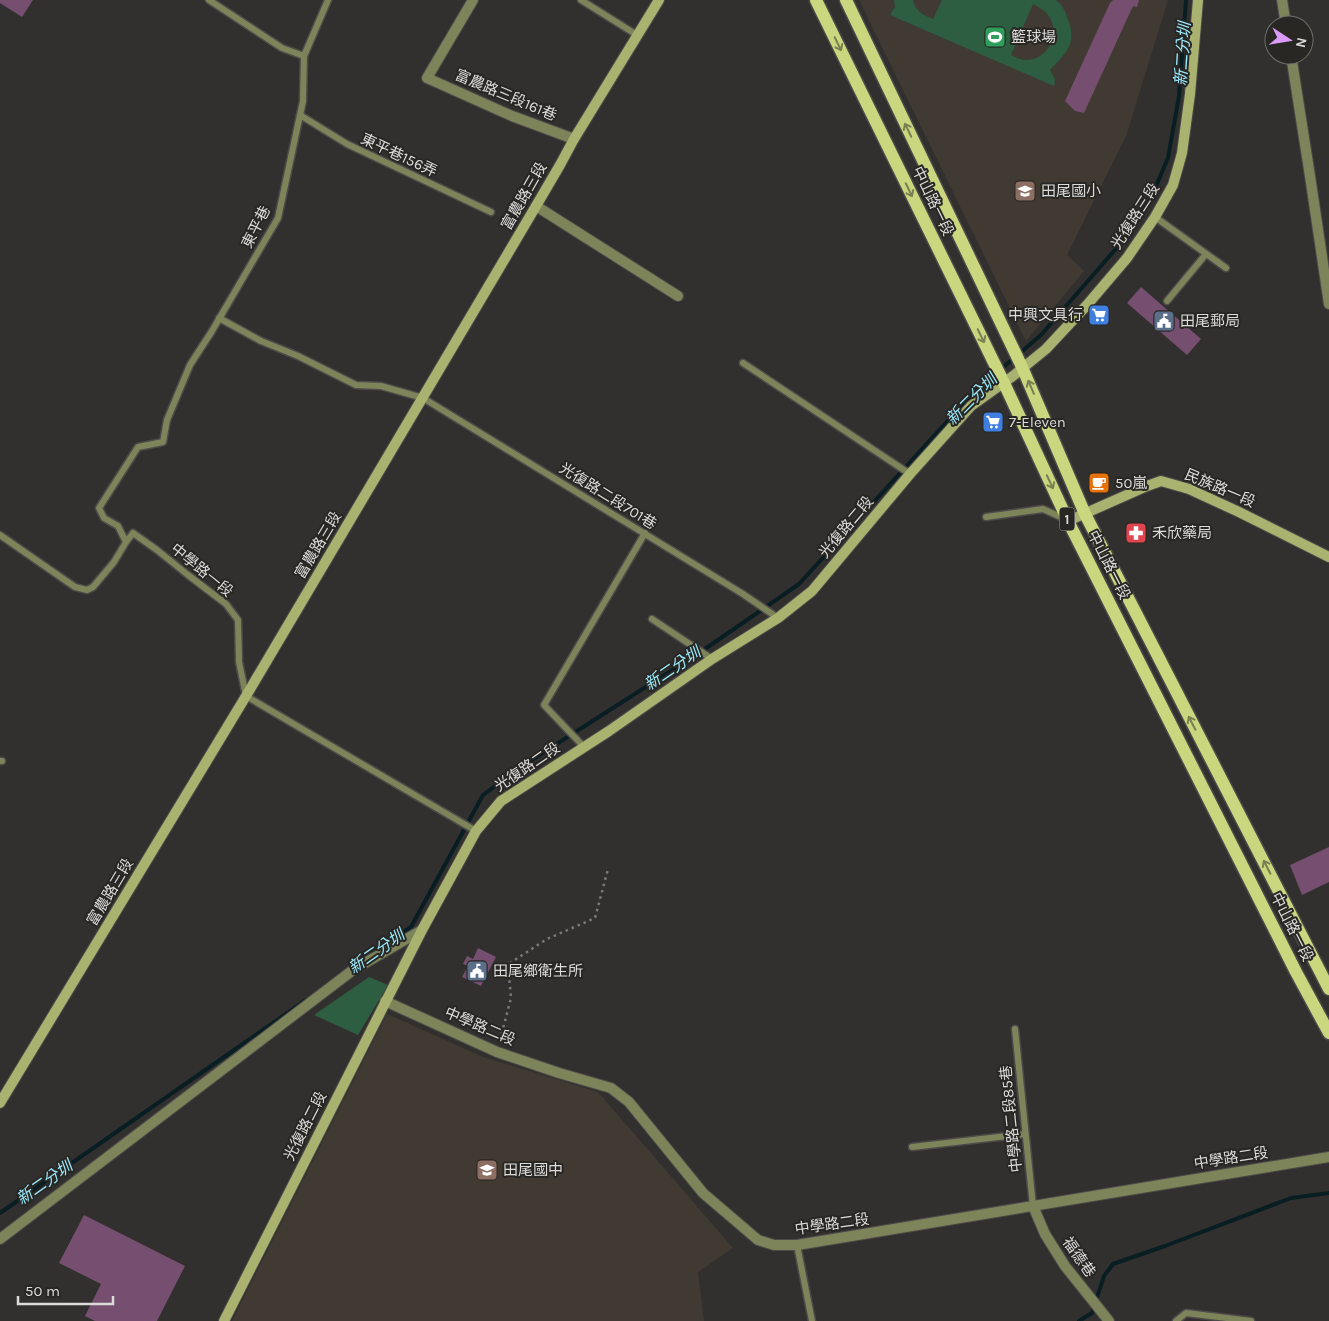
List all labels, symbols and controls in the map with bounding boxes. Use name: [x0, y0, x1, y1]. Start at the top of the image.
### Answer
north arrow: [1264, 15, 1314, 65]
water label: 新二分圳: [1171, 19, 1194, 87]
sports icon: 籃球場: [983, 25, 1007, 49]
place label: 籃球場: [1011, 28, 1056, 46]
one-way arrow: [833, 36, 843, 51]
text: N: [1292, 36, 1311, 49]
street label: 富農路三段161巷: [453, 66, 559, 124]
one-way arrow: [903, 123, 913, 138]
street label: 東平巷156弄: [358, 130, 440, 180]
street label: 富農路三段: [497, 159, 551, 233]
street label: 中山路一段: [908, 163, 958, 239]
school or university icon: 田尾國小: [1013, 179, 1037, 203]
street label: 光復路三段: [1107, 180, 1163, 252]
one-way arrow: [905, 182, 914, 197]
place label: 田尾國小: [1041, 182, 1101, 200]
street label: 東平巷: [238, 203, 274, 251]
supermarket icon: 中興文具行: [1087, 303, 1111, 327]
place label: 中興文具行: [1008, 306, 1083, 324]
public building icon: 田尾郵局: [1152, 309, 1176, 333]
place label: 田尾郵局: [1180, 312, 1240, 330]
one-way arrow: [976, 328, 986, 343]
water label: 新二分圳: [942, 369, 1002, 429]
one-way arrow: [1026, 380, 1036, 395]
supermarket icon: 7-Eleven: [981, 410, 1005, 434]
place label: 7-Eleven: [1009, 413, 1066, 431]
street label: 光復路二段701巷: [556, 459, 660, 533]
street label: 民族路一段: [1182, 465, 1258, 511]
cafe icon: 50嵐: [1087, 471, 1111, 495]
place label: 50嵐: [1115, 474, 1147, 492]
one-way arrow: [1046, 475, 1056, 490]
street label: 光復路二段: [815, 492, 877, 562]
street label: 富農路三段: [291, 508, 345, 582]
road number: 1: [1060, 508, 1074, 530]
pharmacy icon: 禾欣藥局: [1124, 521, 1148, 545]
place label: 禾欣藥局: [1152, 524, 1212, 542]
street label: 中山路一段: [1084, 527, 1134, 603]
street label: 中學路一段: [167, 539, 237, 601]
water label: 新二分圳: [640, 642, 706, 694]
one-way arrow: [1187, 716, 1197, 731]
street label: 光復路二段: [491, 739, 563, 795]
street label: 富農路三段: [83, 855, 137, 929]
one-way arrow: [1262, 860, 1272, 875]
street label: 中山路一段: [1267, 889, 1317, 965]
water label: 新二分圳: [345, 924, 410, 978]
public building icon: 田尾鄉衛生所: [465, 959, 489, 983]
place label: 田尾鄉衛生所: [493, 962, 583, 980]
street label: 中學路二段: [442, 1003, 518, 1049]
street label: 中學路二段85巷: [996, 1065, 1026, 1173]
street label: 光復路二段: [280, 1088, 330, 1164]
street label: 中學路二段: [1193, 1143, 1269, 1173]
water label: 新二分圳: [13, 1155, 78, 1209]
school or university icon: 田尾國中: [475, 1158, 499, 1182]
place label: 田尾國中: [503, 1161, 563, 1179]
street label: 中學路二段: [794, 1210, 870, 1238]
street label: 福德巷: [1059, 1233, 1099, 1281]
scale bar: [18, 1274, 112, 1306]
text: 50 m: [25, 1282, 60, 1300]

